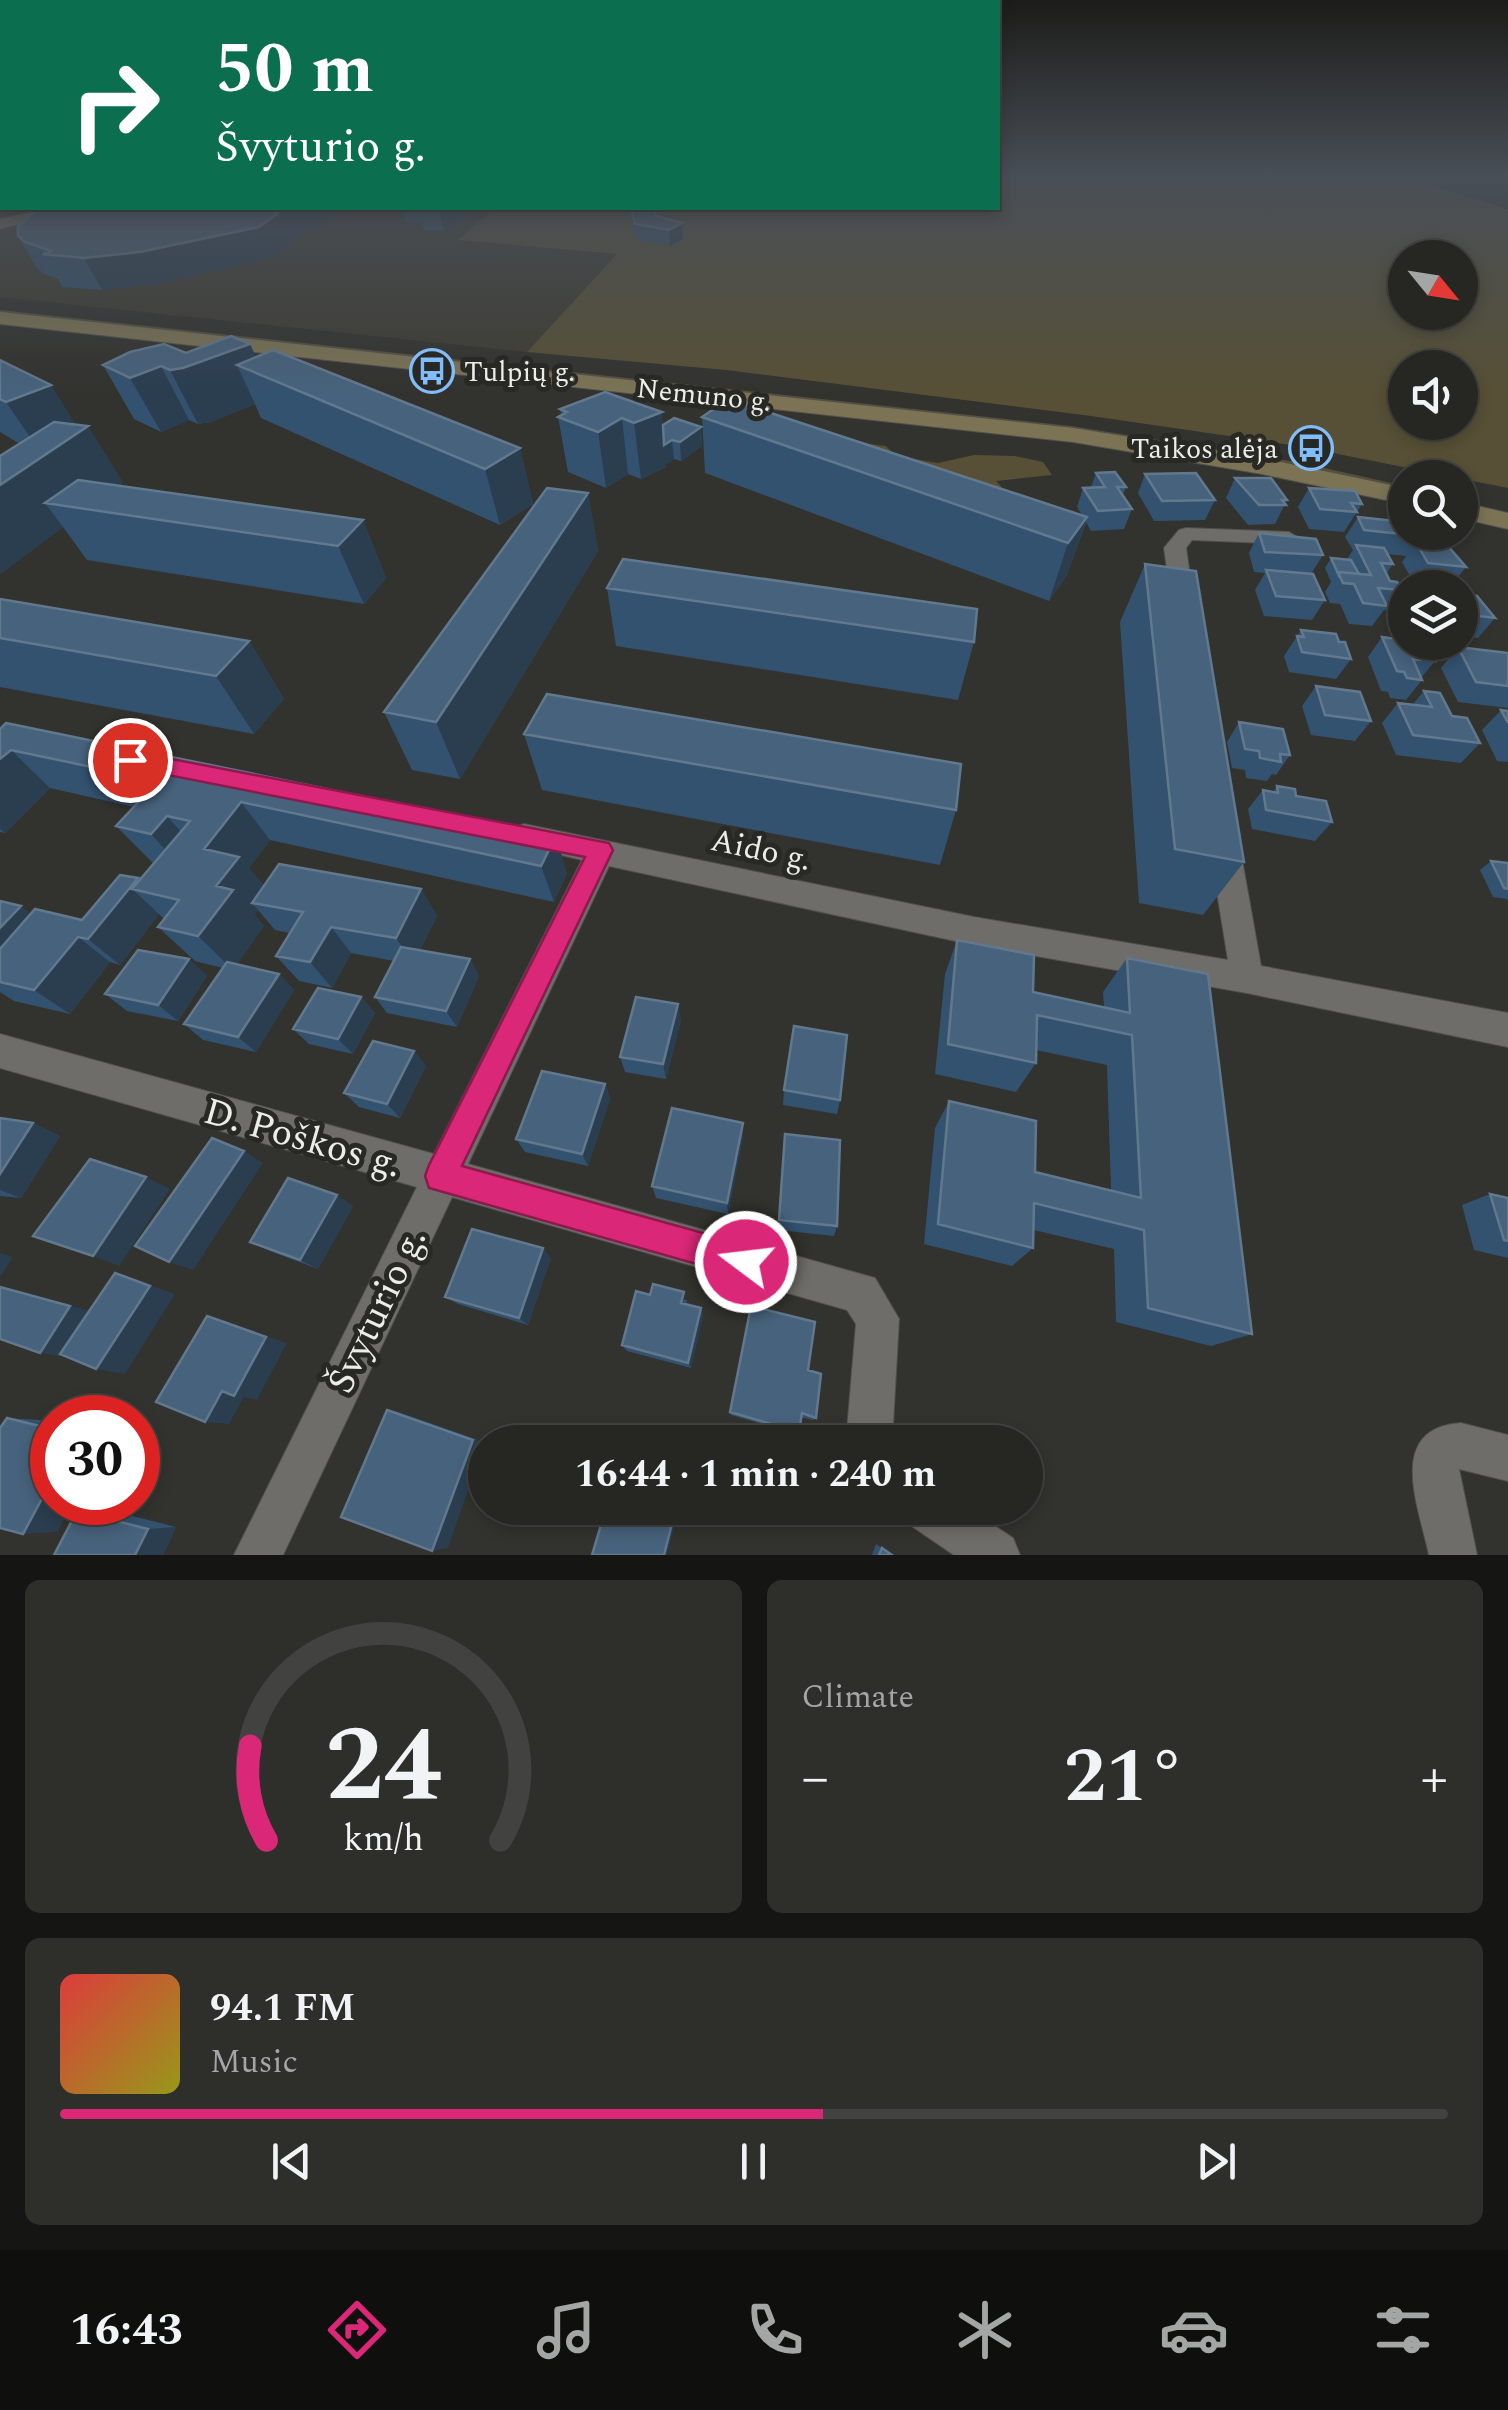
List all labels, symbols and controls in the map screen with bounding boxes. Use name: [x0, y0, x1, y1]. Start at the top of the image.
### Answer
text: 50 m: [215, 17, 374, 123]
icon: right: [50, 40, 180, 170]
text: Švyturio g.: [215, 113, 426, 182]
north arrow: [1388, 240, 1478, 330]
map controls: [1388, 240, 1478, 660]
bus stop icon: Tulpių g.: [409, 348, 455, 394]
button: sound: [1388, 350, 1478, 440]
place label: Tulpių g.: [464, 351, 575, 394]
street label: Nemuno g.: [634, 367, 773, 424]
bus stop icon: Taikos alėja: [1288, 425, 1334, 471]
place label: Taikos alėja: [1131, 428, 1278, 471]
button: search: [1388, 460, 1478, 550]
button: layers: [1388, 570, 1478, 660]
pin: [88, 718, 173, 803]
icon: arrive: [103, 733, 158, 788]
street label: Aido g.: [706, 816, 815, 885]
street label: D. Poškos g.: [197, 1083, 408, 1195]
position arrow: [694, 1210, 798, 1314]
street label: Švyturio g.: [313, 1218, 443, 1404]
speed limit sign: 30: [30, 1395, 160, 1525]
text: 16:44 · 1 min · 240 m: [575, 1446, 936, 1504]
text: Climate: [802, 1673, 914, 1722]
text: 24: [325, 1688, 442, 1846]
text: 21°: [1064, 1721, 1186, 1835]
text: −: [802, 1737, 829, 1820]
text: +: [1420, 1737, 1448, 1820]
text: km/h: [343, 1812, 423, 1867]
text: 94.1 FM: [210, 1980, 355, 2038]
text: Music: [210, 2038, 298, 2087]
icon: previous: [264, 2134, 319, 2189]
icon: pause: [726, 2134, 781, 2189]
icon: next: [1189, 2134, 1244, 2189]
icon: directions: [322, 2295, 392, 2365]
icon: music: [531, 2295, 601, 2365]
icon: phone: [740, 2295, 810, 2365]
icon: climate: [950, 2295, 1020, 2365]
icon: car: [1159, 2295, 1229, 2365]
icon: filters: [1368, 2295, 1438, 2365]
text: 16:43: [70, 2296, 183, 2365]

